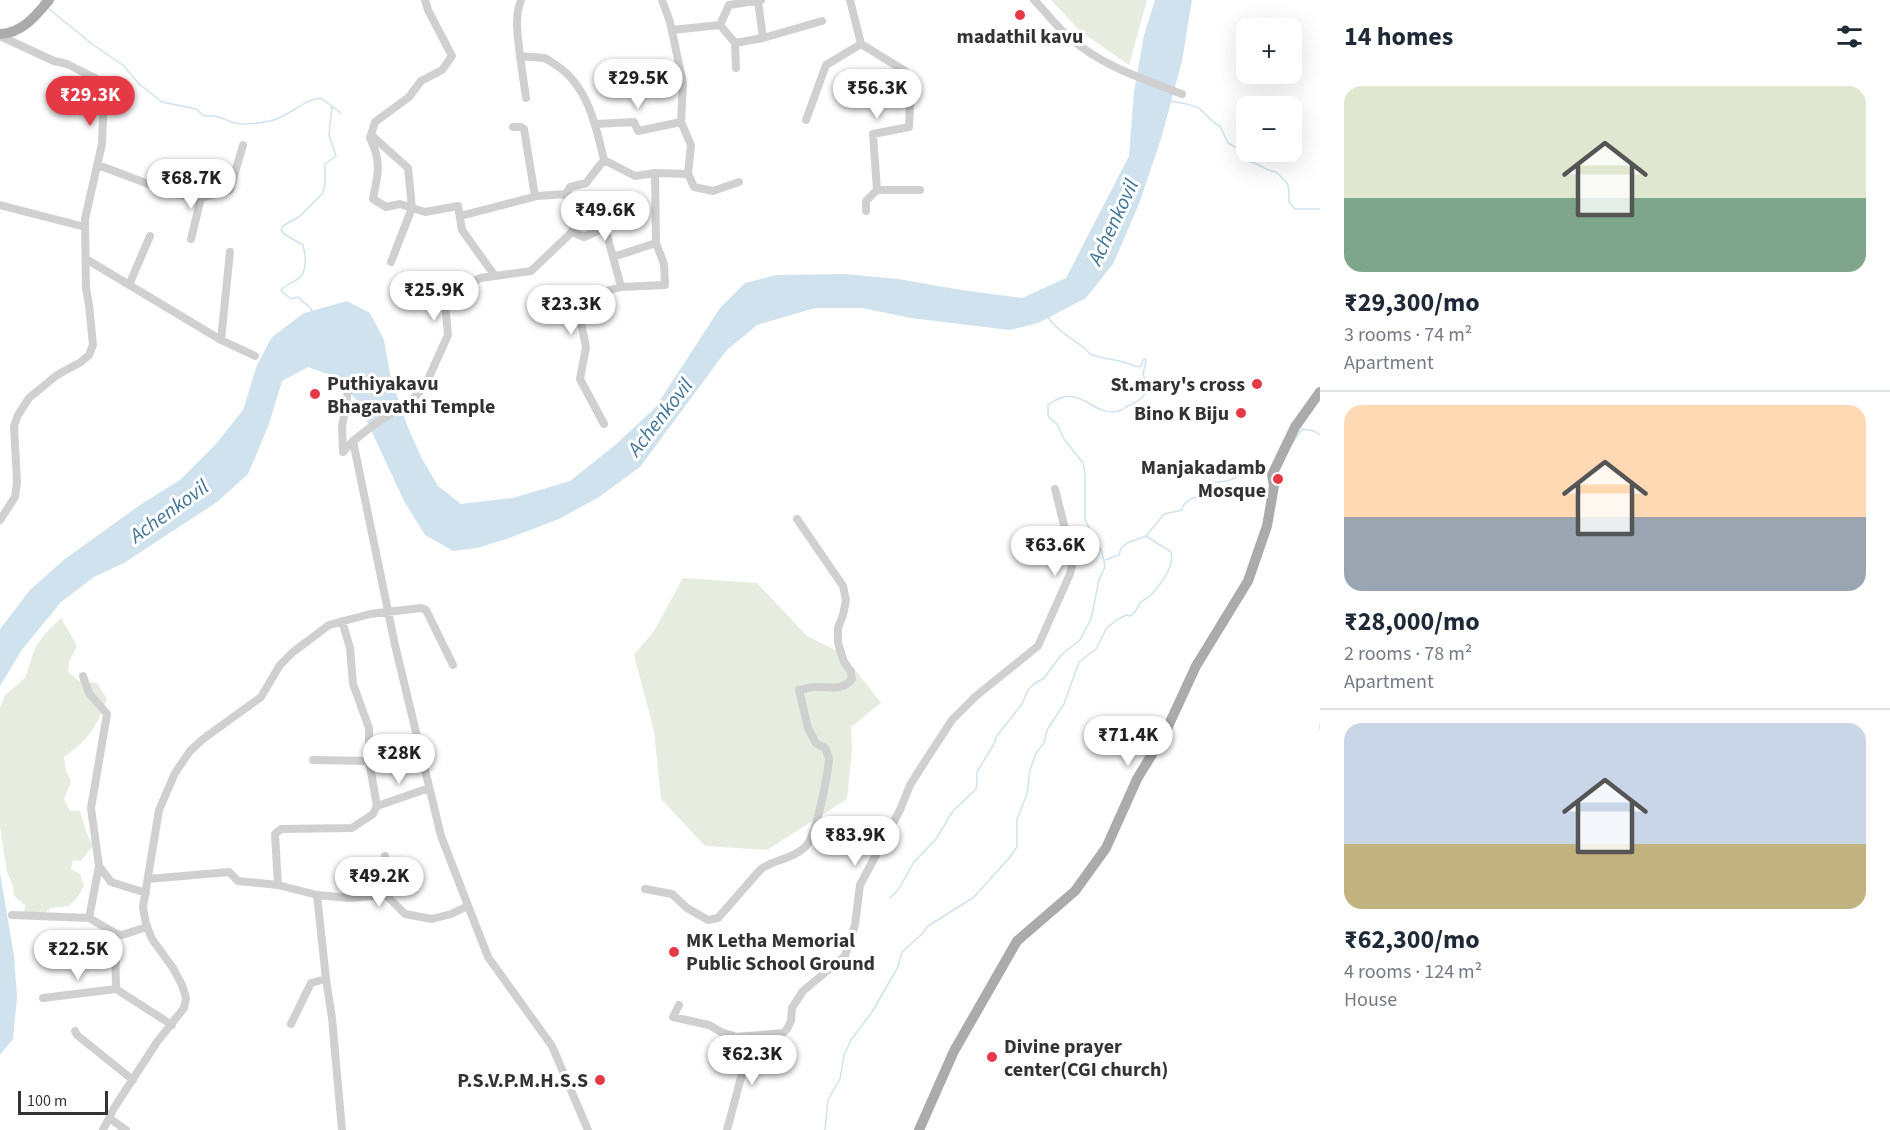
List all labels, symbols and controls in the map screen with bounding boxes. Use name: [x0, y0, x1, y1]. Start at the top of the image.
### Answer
marker: madathil kavu: [1013, 8, 1027, 22]
map controls: [1236, 18, 1302, 162]
button: +: [1236, 18, 1302, 84]
text: 14 homes: [1344, 18, 1453, 55]
icon: filters: [1833, 20, 1866, 53]
place label: madathil kavu: [957, 23, 1083, 51]
pin: ₹29.5K: [589, 59, 687, 110]
text: ₹29.5K: [608, 64, 668, 92]
pin: ₹56.3K: [828, 69, 926, 120]
text: ₹56.3K: [847, 74, 907, 102]
pin: ₹29.3K: [41, 76, 139, 127]
text: ₹29.3K: [60, 81, 120, 109]
button: −: [1236, 96, 1302, 162]
icon: home: [1551, 125, 1659, 233]
pin: ₹68.7K: [142, 159, 240, 210]
text: ₹68.7K: [161, 164, 221, 192]
water label: Achenkovil: [1079, 173, 1146, 272]
pin: ₹49.6K: [556, 191, 654, 242]
text: ₹49.6K: [575, 196, 635, 224]
pin: ₹25.9K: [385, 271, 483, 322]
text: ₹25.9K: [404, 276, 464, 304]
text: ₹29,300/mo: [1344, 284, 1480, 321]
pin: ₹23.3K: [522, 285, 620, 336]
text: ₹23.3K: [541, 290, 601, 318]
text: 3 rooms · 74 m²: [1344, 321, 1472, 349]
text: Apartment: [1344, 349, 1434, 377]
place label: Puthiyakavu Bhagavathi Temple: [327, 370, 495, 421]
water label: Achenkovil: [619, 371, 701, 464]
place label: St.mary's cross: [1111, 371, 1245, 399]
marker: St.mary's cross: [1250, 377, 1264, 391]
marker: Puthiyakavu Bhagavathi Temple: [308, 387, 322, 401]
place label: Bino K Biju: [1134, 400, 1229, 428]
marker: Bino K Biju: [1234, 406, 1248, 420]
icon: home: [1551, 444, 1659, 552]
place label: Manjakadamb Mosque: [1141, 454, 1266, 505]
water label: Achenkovil: [121, 471, 216, 551]
marker: Manjakadamb Mosque: [1271, 472, 1285, 486]
pin: ₹63.6K: [1006, 526, 1104, 577]
text: ₹63.6K: [1025, 531, 1085, 559]
text: ₹28,000/mo: [1344, 603, 1480, 640]
text: 2 rooms · 78 m²: [1344, 640, 1472, 668]
text: Apartment: [1344, 668, 1434, 696]
pin: ₹71.4K: [1079, 716, 1177, 767]
text: ₹71.4K: [1098, 721, 1158, 749]
pin: ₹28K: [363, 734, 435, 785]
text: ₹28K: [377, 739, 421, 767]
icon: home: [1551, 762, 1659, 870]
pin: ₹83.9K: [806, 816, 904, 867]
text: ₹83.9K: [825, 821, 885, 849]
pin: ₹49.2K: [330, 857, 428, 908]
text: ₹49.2K: [349, 862, 409, 890]
text: ₹62,300/mo: [1344, 921, 1480, 958]
place label: MK Letha Memorial Public School Ground: [686, 927, 875, 978]
pin: ₹22.5K: [29, 930, 127, 981]
text: ₹22.5K: [48, 935, 108, 963]
marker: MK Letha Memorial Public School Ground: [667, 945, 681, 959]
text: 4 rooms · 124 m²: [1344, 958, 1482, 986]
text: House: [1344, 986, 1397, 1014]
place label: Divine prayer center(CGI church): [1004, 1033, 1168, 1084]
pin: ₹62.3K: [703, 1035, 801, 1086]
text: ₹62.3K: [722, 1040, 782, 1068]
marker: Divine prayer center(CGI church): [985, 1050, 999, 1064]
place label: P.S.V.P.M.H.S.S: [457, 1067, 588, 1095]
marker: P.S.V.P.M.H.S.S: [593, 1073, 607, 1087]
scale bar: [18, 1088, 108, 1116]
text: 100 m: [27, 1090, 67, 1112]

